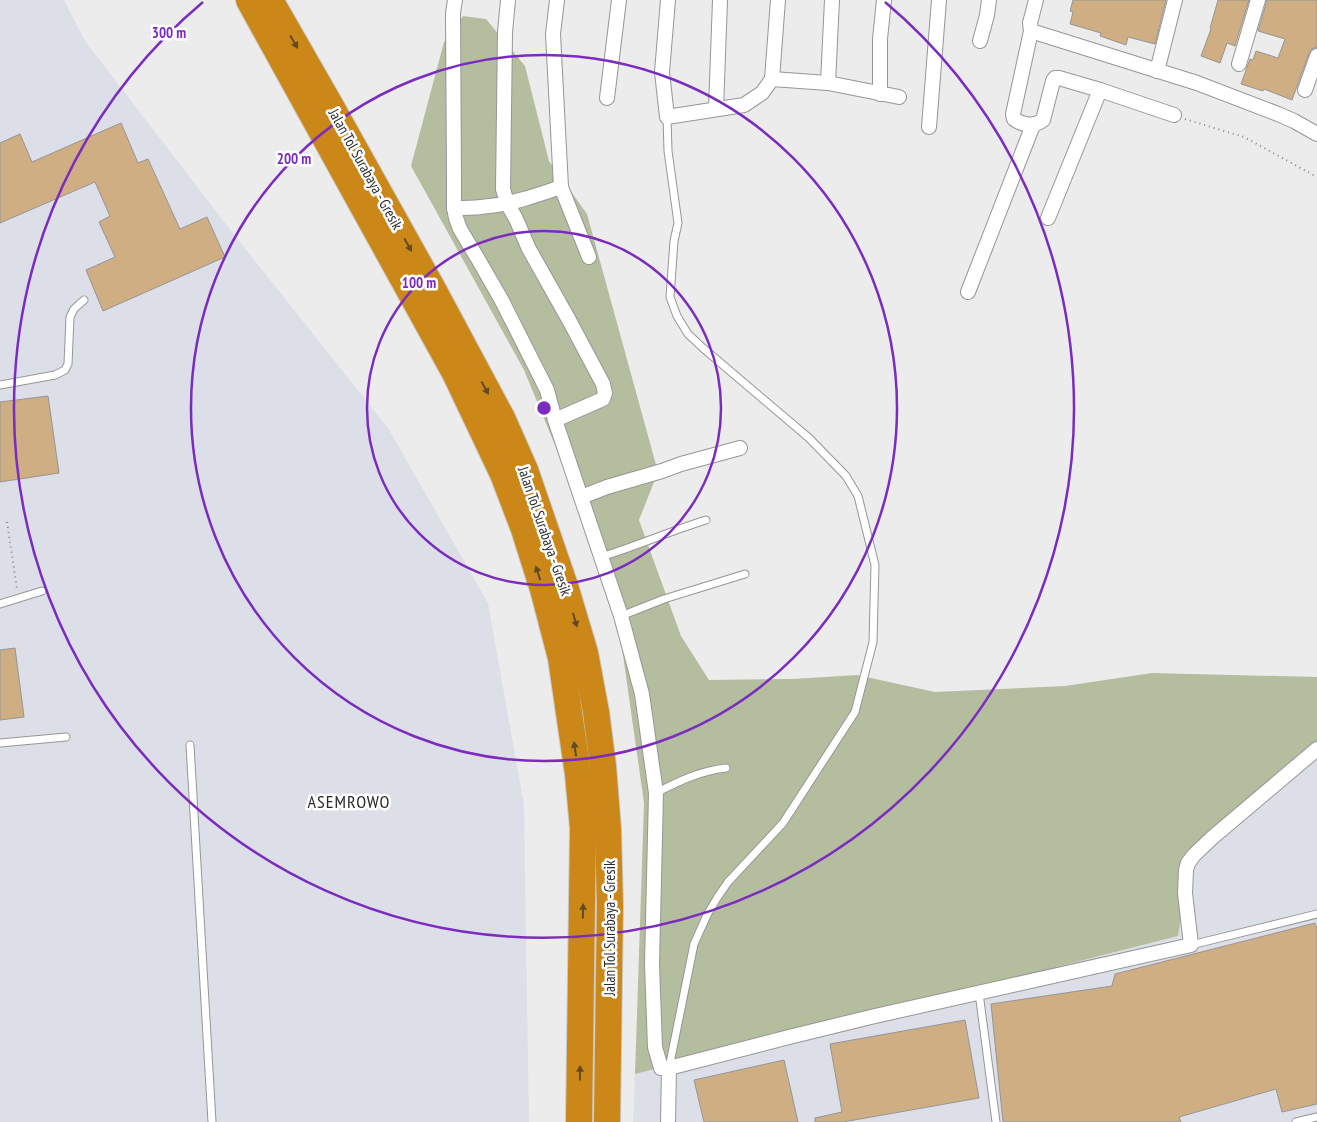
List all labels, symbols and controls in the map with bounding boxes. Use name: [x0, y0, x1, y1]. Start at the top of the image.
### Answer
text: 300 m: [152, 23, 186, 42]
one-way arrow: [290, 36, 299, 49]
street label: Jalan Tol Surabaya - Gresik: [324, 104, 407, 233]
text: 200 m: [277, 149, 311, 168]
one-way arrow: [404, 238, 413, 251]
text: 100 m: [402, 273, 436, 292]
one-way arrow: [481, 381, 490, 394]
centre of rings: [535, 399, 553, 417]
street label: Jalan Tol Surabaya - Gresik: [514, 463, 576, 598]
one-way arrow: [533, 565, 541, 580]
one-way arrow: [572, 613, 580, 628]
one-way arrow: [570, 740, 578, 756]
district label: ASEMROWO: [308, 790, 390, 813]
street label: Jalan Tol Surabaya - Gresik: [600, 860, 619, 997]
one-way arrow: [579, 903, 587, 919]
one-way arrow: [576, 1065, 584, 1081]

